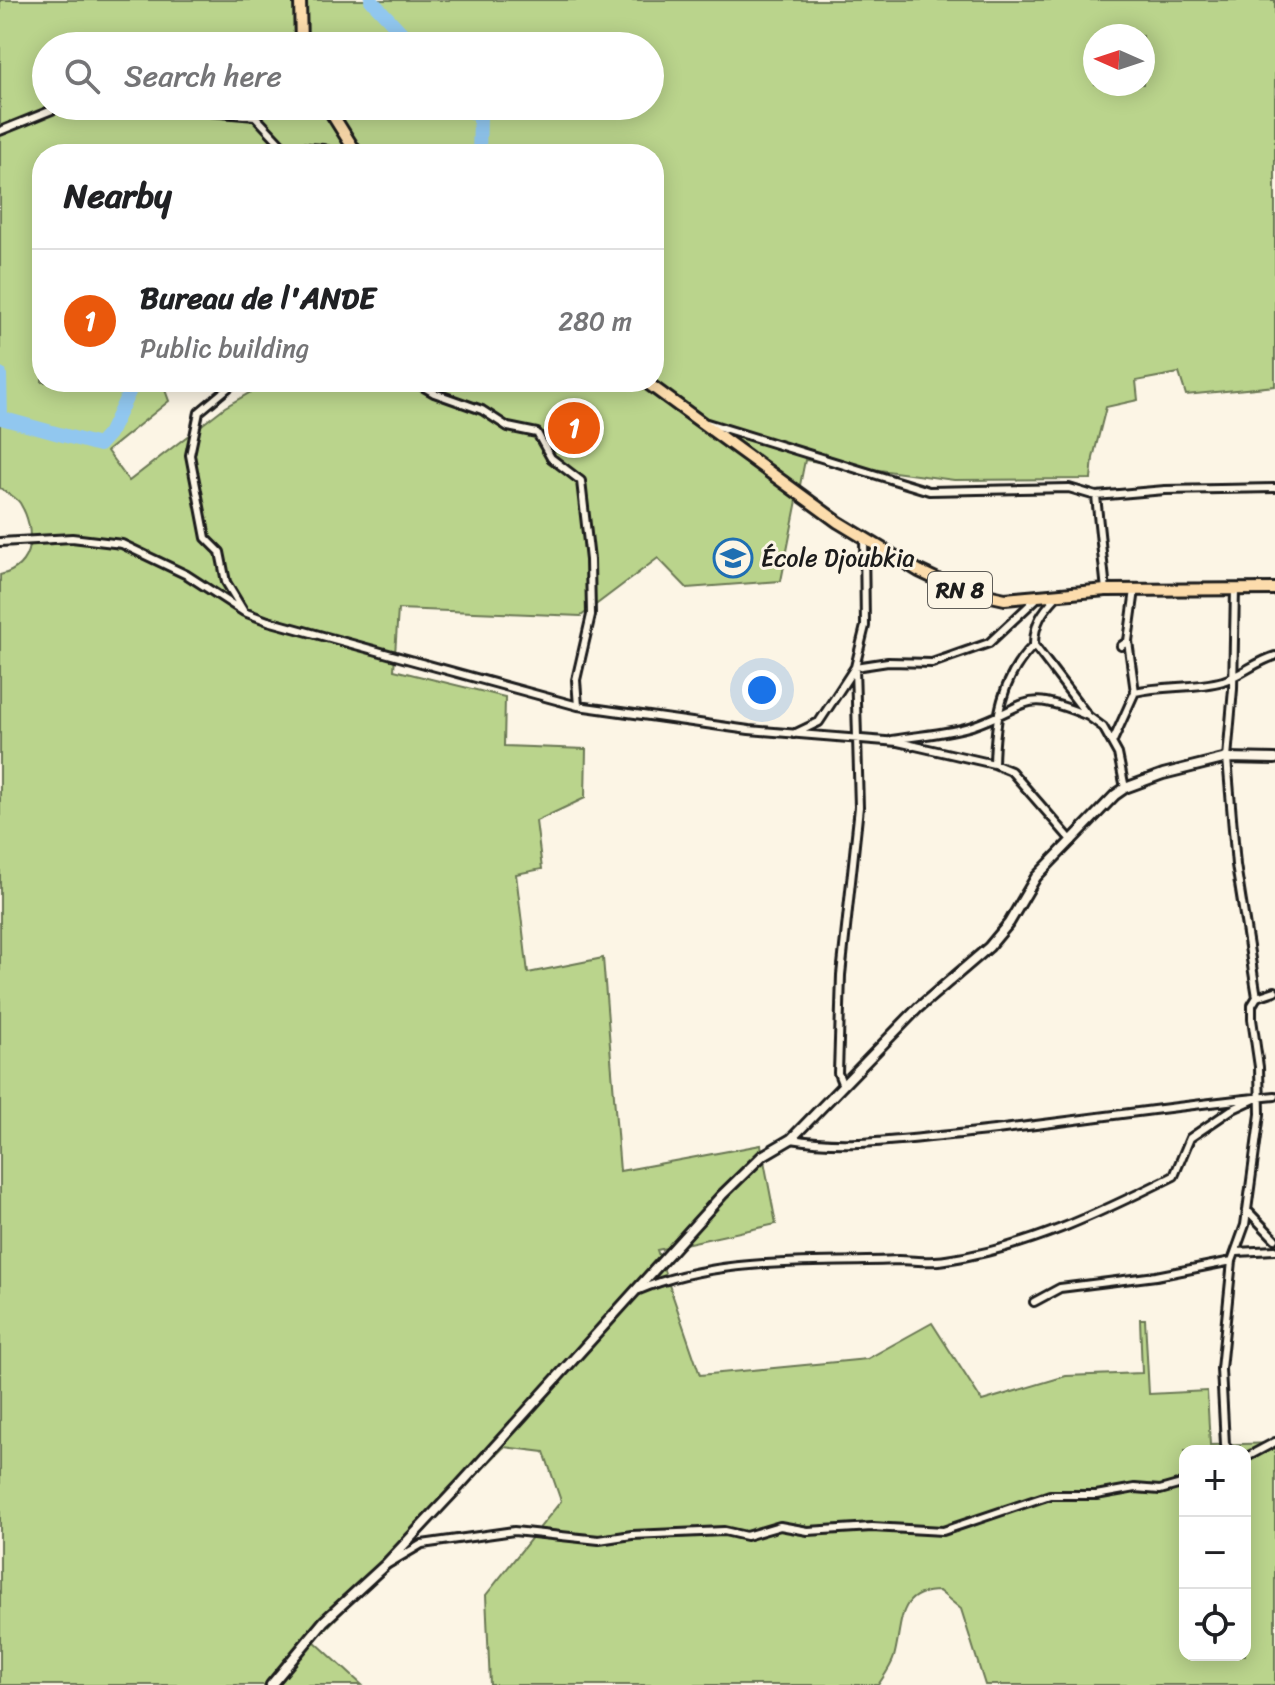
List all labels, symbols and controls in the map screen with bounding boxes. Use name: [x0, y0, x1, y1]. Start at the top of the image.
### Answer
north arrow: [1083, 24, 1155, 96]
search box: [32, 32, 664, 120]
text: Search here: [124, 49, 282, 103]
icon: search: [60, 54, 104, 98]
text: Nearby: [64, 166, 172, 226]
text: Bureau de l'ANDE: [140, 271, 376, 325]
text: 1: [84, 298, 96, 344]
text: 280 m: [558, 298, 632, 344]
text: Public building: [140, 325, 309, 371]
pin: 1: [548, 398, 600, 458]
school or university icon: École Djoubkia: [712, 537, 754, 579]
place label: École Djoubkia: [761, 537, 915, 579]
road number: RN 8: [928, 572, 992, 608]
your location: [742, 670, 782, 710]
map controls: [1179, 1445, 1251, 1661]
button: +: [1179, 1445, 1251, 1517]
button: −: [1179, 1517, 1251, 1589]
button: locate: [1179, 1589, 1251, 1661]

